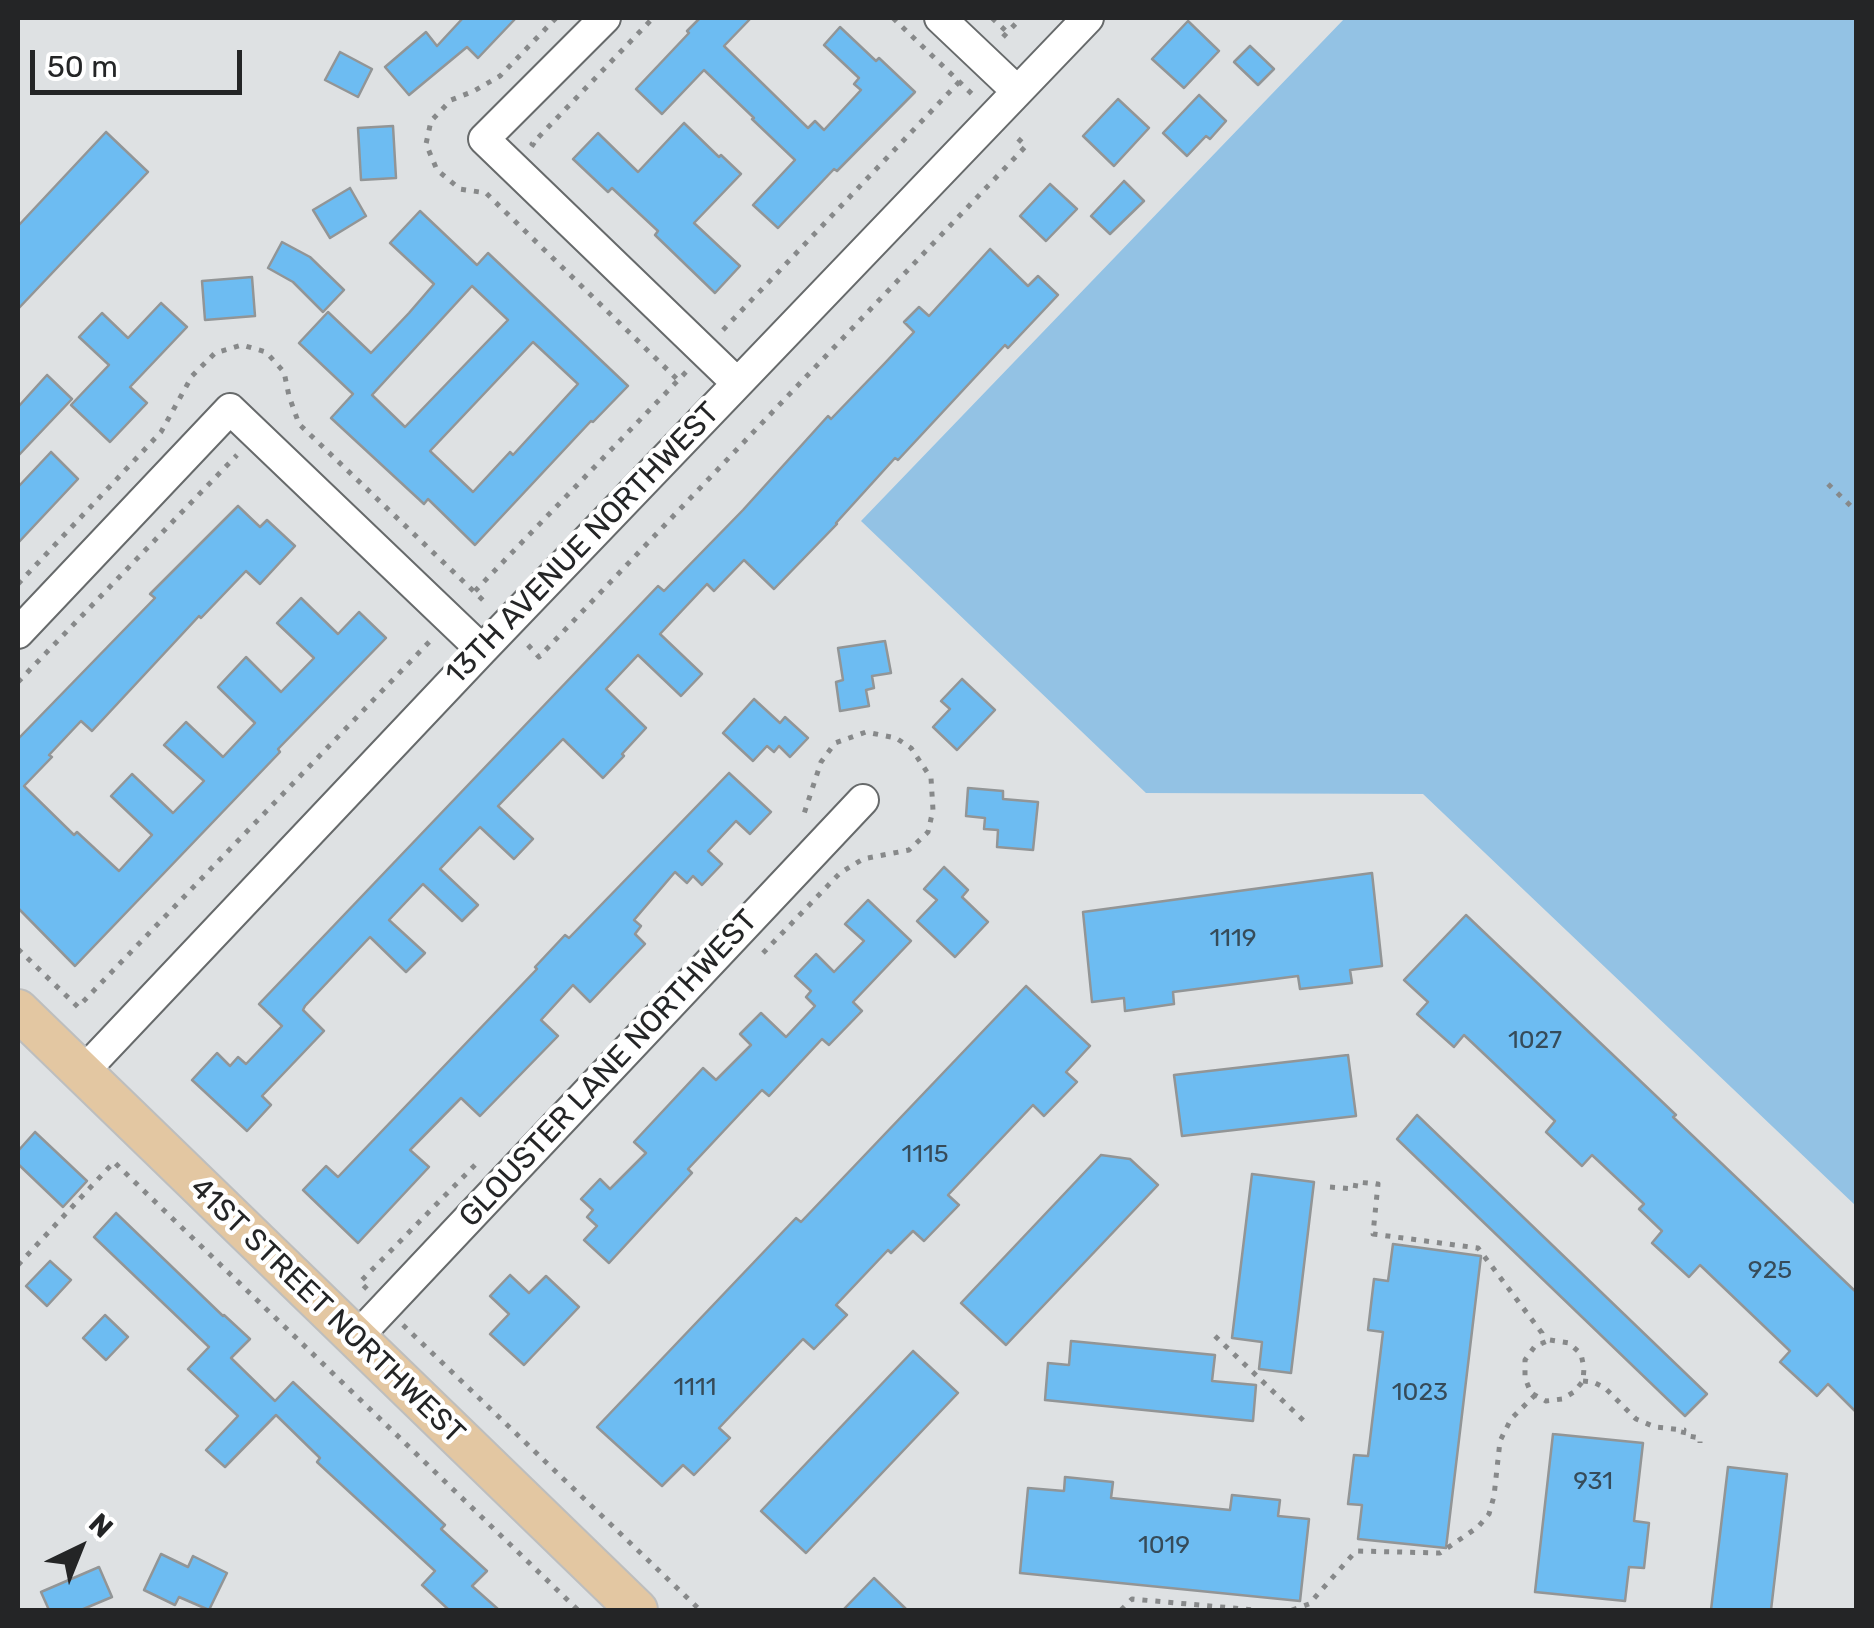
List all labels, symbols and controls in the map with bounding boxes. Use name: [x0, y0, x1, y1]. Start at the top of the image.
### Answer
scale bar: [35, 30, 248, 92]
text: 50 m: [47, 49, 118, 85]
street label: 13TH AVENUE NORTHWEST: [439, 395, 727, 693]
street label: GLOUSTER LANE NORTHWEST: [453, 903, 765, 1235]
house number: 1119: [1210, 924, 1256, 954]
house number: 1027: [1508, 1026, 1562, 1056]
house number: 1115: [902, 1140, 948, 1170]
street label: 41ST STREET NORTHWEST: [182, 1170, 472, 1452]
house number: 925: [1748, 1256, 1792, 1286]
house number: 1111: [674, 1373, 716, 1403]
house number: 1023: [1392, 1378, 1448, 1408]
house number: 931: [1573, 1467, 1613, 1497]
north arrow: [30, 1498, 130, 1598]
text: N: [82, 1507, 119, 1545]
house number: 1019: [1138, 1531, 1190, 1561]

